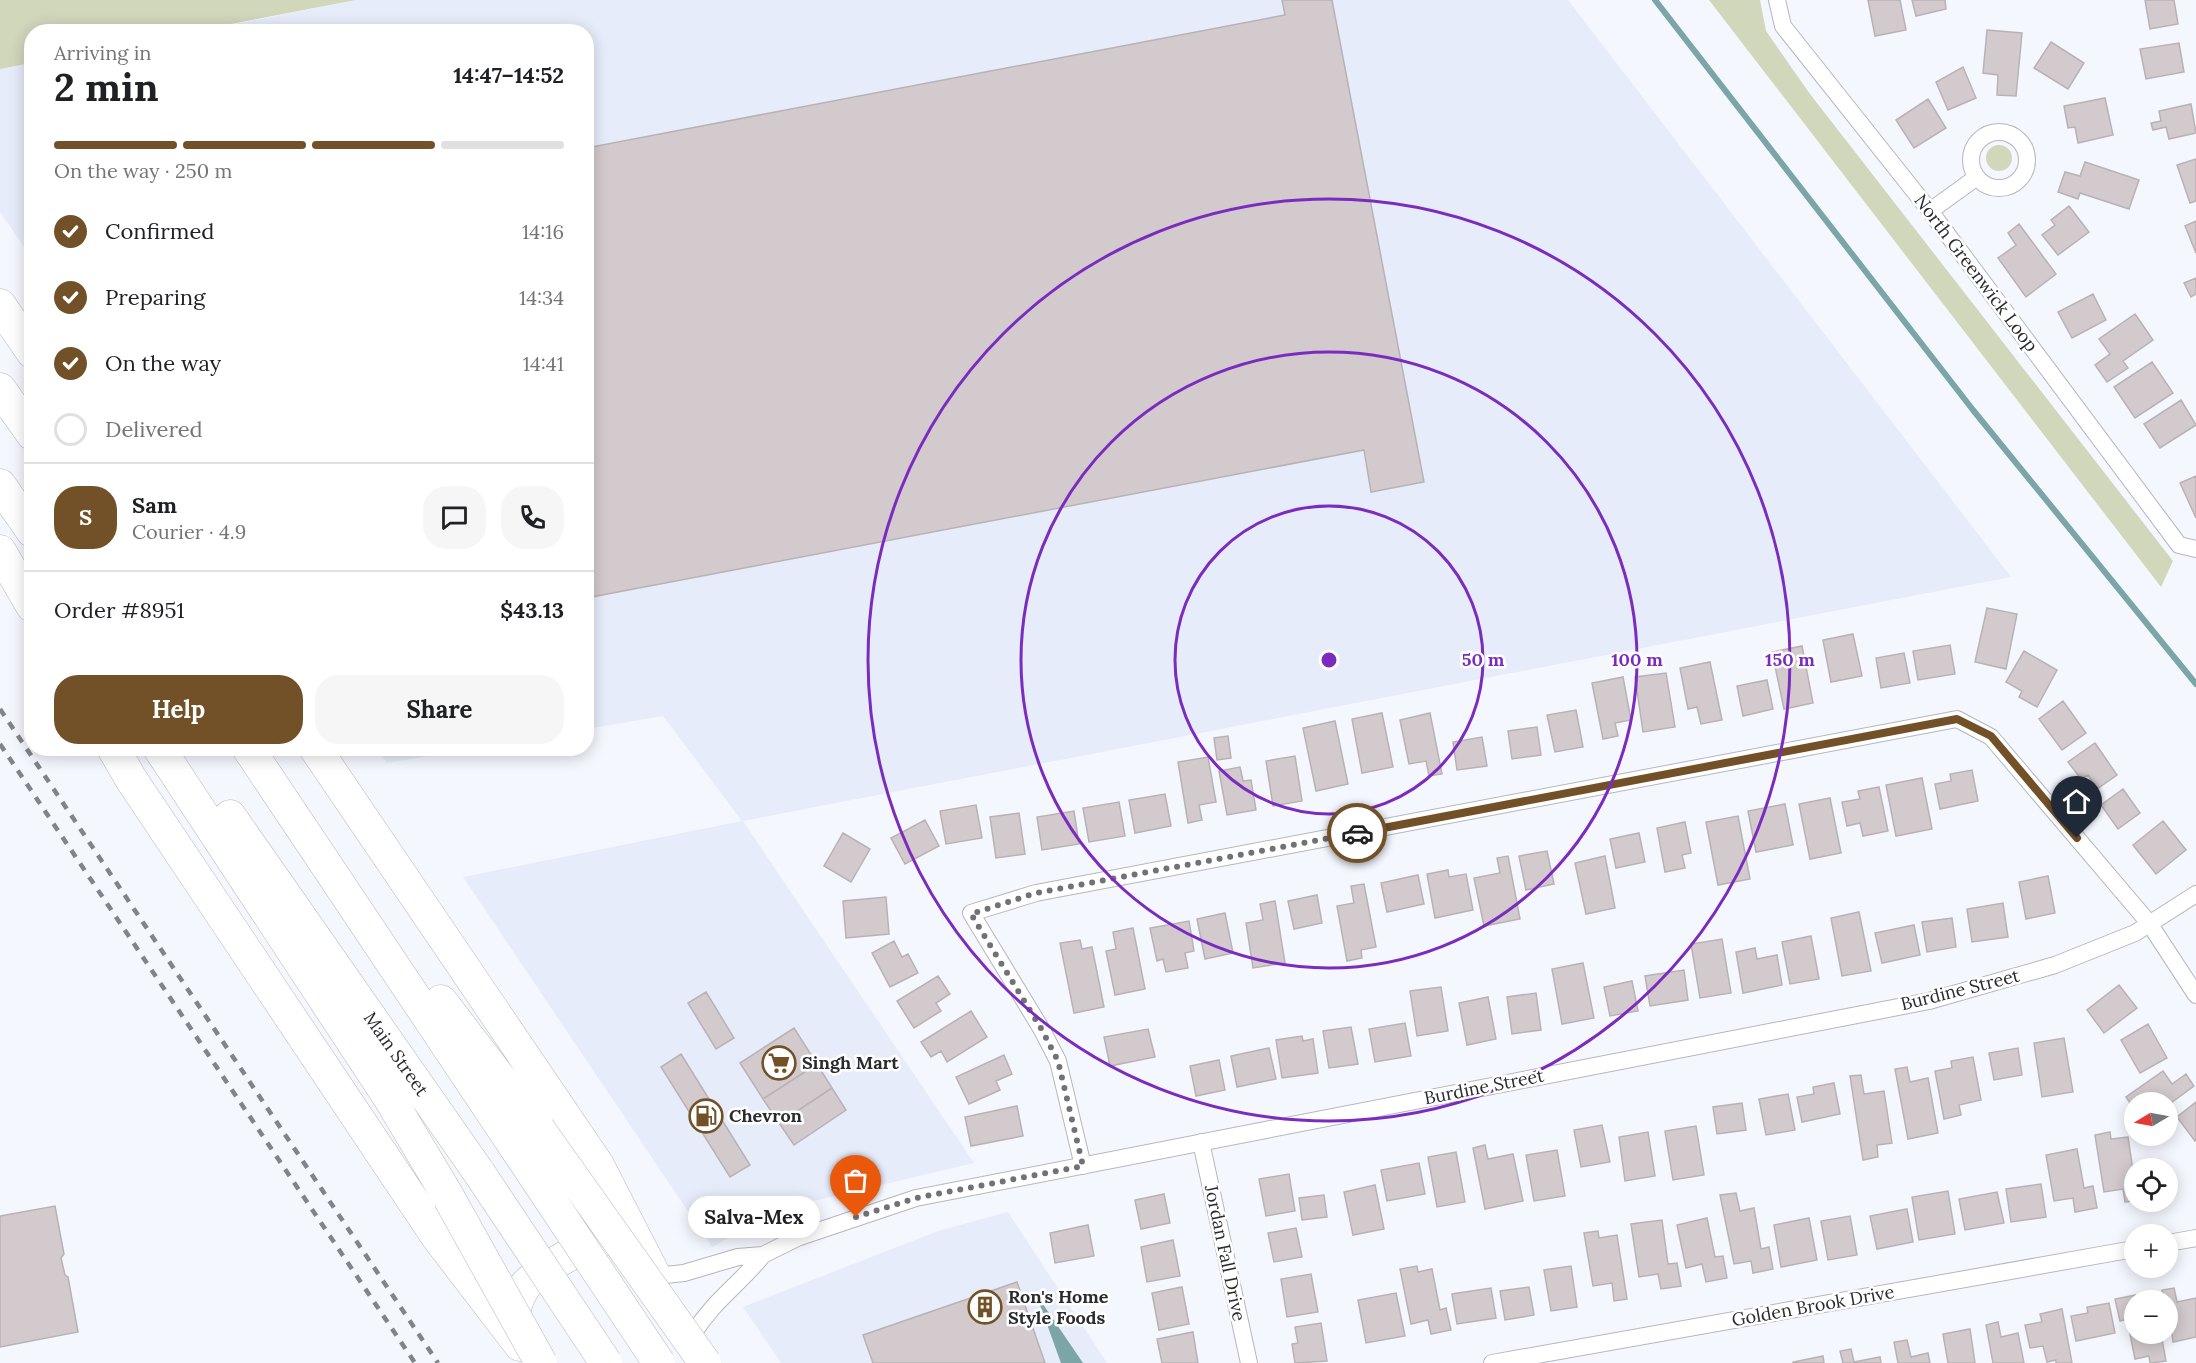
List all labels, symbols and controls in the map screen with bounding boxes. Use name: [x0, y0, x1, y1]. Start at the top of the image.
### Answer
text: Arriving in: [54, 40, 151, 65]
text: 14:47–14:52: [453, 61, 564, 89]
text: 2 min: [54, 62, 159, 112]
text: On the way · 250 m: [54, 158, 232, 183]
street label: North Greenwick Loop: [1910, 189, 2043, 356]
icon: check: [54, 215, 87, 248]
text: Confirmed: [105, 217, 214, 245]
text: 14:16: [522, 219, 564, 244]
icon: check: [54, 281, 87, 314]
text: Preparing: [105, 283, 205, 311]
text: 14:34: [519, 285, 564, 310]
icon: check: [54, 347, 87, 380]
text: On the way: [105, 349, 221, 377]
text: 14:41: [523, 351, 564, 376]
text: Delivered: [105, 415, 203, 443]
button: chat: [423, 486, 486, 549]
button: phone: [501, 486, 564, 549]
text: Sam: [132, 491, 177, 519]
text: S: [79, 503, 92, 531]
text: Courier · 4.9: [132, 519, 246, 544]
text: Order #8951: [54, 596, 184, 624]
text: $43.13: [500, 596, 564, 624]
text: 50 m: [1462, 648, 1505, 671]
text: 100 m: [1611, 648, 1663, 671]
text: 150 m: [1765, 648, 1815, 671]
centre of rings: [1319, 650, 1339, 670]
button: Help: [54, 675, 303, 744]
button: Share: [315, 675, 564, 744]
pin: [2051, 776, 2102, 838]
icon: home: [2060, 785, 2093, 818]
courier: [1327, 803, 1387, 863]
icon: car: [1341, 817, 1374, 850]
street label: Burdine Street: [1898, 964, 2022, 1015]
street label: Main Street: [359, 1007, 434, 1100]
supermarket icon: Singh Mart: [761, 1045, 797, 1081]
place label: Singh Mart: [802, 1051, 899, 1074]
street label: Burdine Street: [1422, 1064, 1546, 1109]
north arrow: [2124, 1092, 2178, 1146]
map controls: [2124, 1092, 2178, 1344]
fuel station icon: Chevron: [688, 1098, 724, 1134]
place label: Chevron: [729, 1104, 803, 1127]
pin: [830, 1155, 881, 1217]
button: locate: [2124, 1158, 2178, 1212]
icon: bag: [839, 1164, 872, 1197]
street label: Jordan Fall Drive: [1200, 1182, 1251, 1323]
callout: Salva-Mex: [688, 1196, 820, 1238]
text: Salva-Mex: [704, 1204, 804, 1229]
button: +: [2124, 1224, 2178, 1278]
street label: Golden Brook Drive: [1730, 1280, 1896, 1331]
place label: Ron's Home Style Foods: [1008, 1285, 1109, 1329]
building icon: Ron's Home Style Foods: [967, 1289, 1003, 1325]
button: −: [2124, 1290, 2178, 1344]

